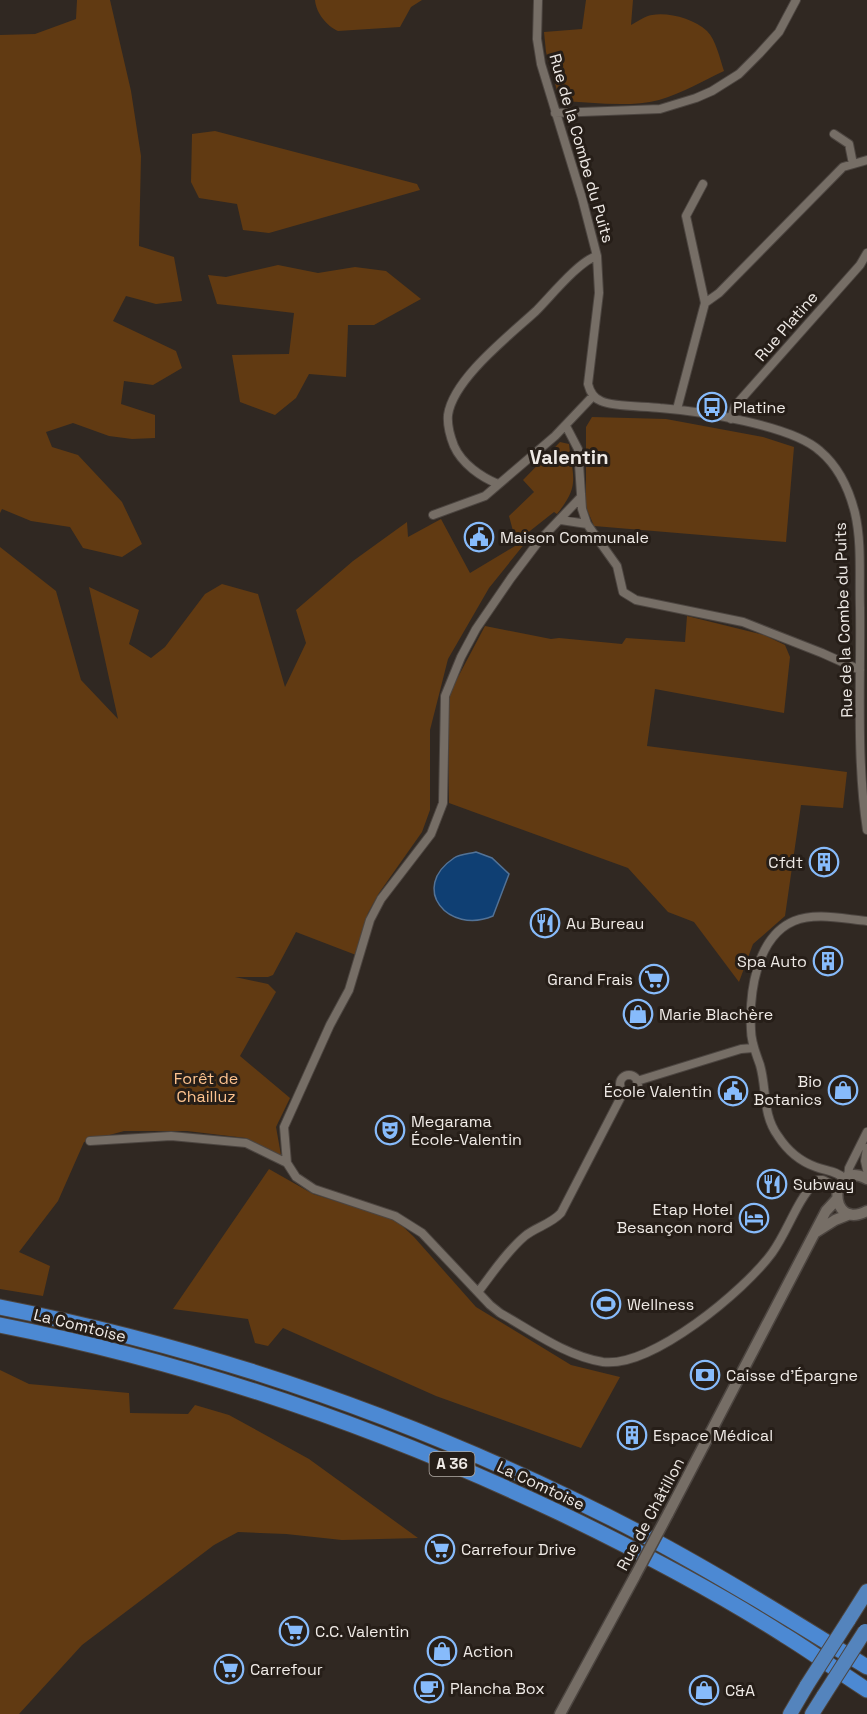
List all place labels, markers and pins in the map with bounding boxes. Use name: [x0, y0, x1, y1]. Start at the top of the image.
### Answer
bus stop icon: Platine: [696, 391, 728, 423]
place label: Platine: [733, 397, 786, 418]
public building icon: Maison Communale: [463, 521, 495, 553]
place label: Maison Communale: [500, 527, 649, 548]
building icon: Cfdt: [808, 846, 840, 878]
place label: Cfdt: [768, 852, 803, 873]
restaurant icon: Au Bureau: [529, 907, 561, 939]
place label: Au Bureau: [566, 913, 644, 934]
building icon: Spa Auto: [812, 945, 844, 977]
place label: Spa Auto: [737, 951, 807, 972]
supermarket icon: Grand Frais: [638, 963, 670, 995]
place label: Grand Frais: [547, 969, 633, 990]
shop icon: Marie Blachère: [622, 998, 654, 1030]
place label: Marie Blachère: [659, 1004, 773, 1025]
place label: Bio Botanics: [754, 1071, 822, 1110]
shop icon: Bio Botanics: [827, 1074, 859, 1106]
public building icon: École Valentin: [717, 1075, 749, 1107]
place label: École Valentin: [604, 1081, 712, 1102]
place label: Megarama École-Valentin: [411, 1111, 522, 1150]
theatre icon: Megarama École-Valentin: [374, 1114, 406, 1146]
restaurant icon: Subway: [756, 1168, 788, 1200]
place label: Subway: [793, 1174, 854, 1195]
place label: Etap Hotel Besançon nord: [616, 1199, 733, 1238]
hotel icon: Etap Hotel Besançon nord: [738, 1202, 770, 1234]
sports icon: Wellness: [590, 1288, 622, 1320]
place label: Wellness: [627, 1294, 694, 1315]
bank icon: Caisse d'Épargne: [689, 1359, 721, 1391]
place label: Caisse d'Épargne: [726, 1365, 858, 1386]
building icon: Espace Médical: [616, 1419, 648, 1451]
place label: Espace Médical: [653, 1425, 773, 1446]
supermarket icon: Carrefour Drive: [424, 1533, 456, 1565]
place label: Carrefour Drive: [461, 1539, 576, 1560]
supermarket icon: C.C. Valentin: [278, 1615, 310, 1647]
place label: C.C. Valentin: [315, 1621, 409, 1642]
shop icon: Action: [426, 1635, 458, 1667]
place label: Action: [463, 1641, 513, 1662]
supermarket icon: Carrefour: [213, 1653, 245, 1685]
place label: Carrefour: [250, 1659, 323, 1680]
cafe icon: Plancha Box: [413, 1672, 445, 1704]
shop icon: C&A: [688, 1674, 720, 1706]
place label: Plancha Box: [450, 1678, 545, 1699]
place label: C&A: [725, 1680, 755, 1701]

